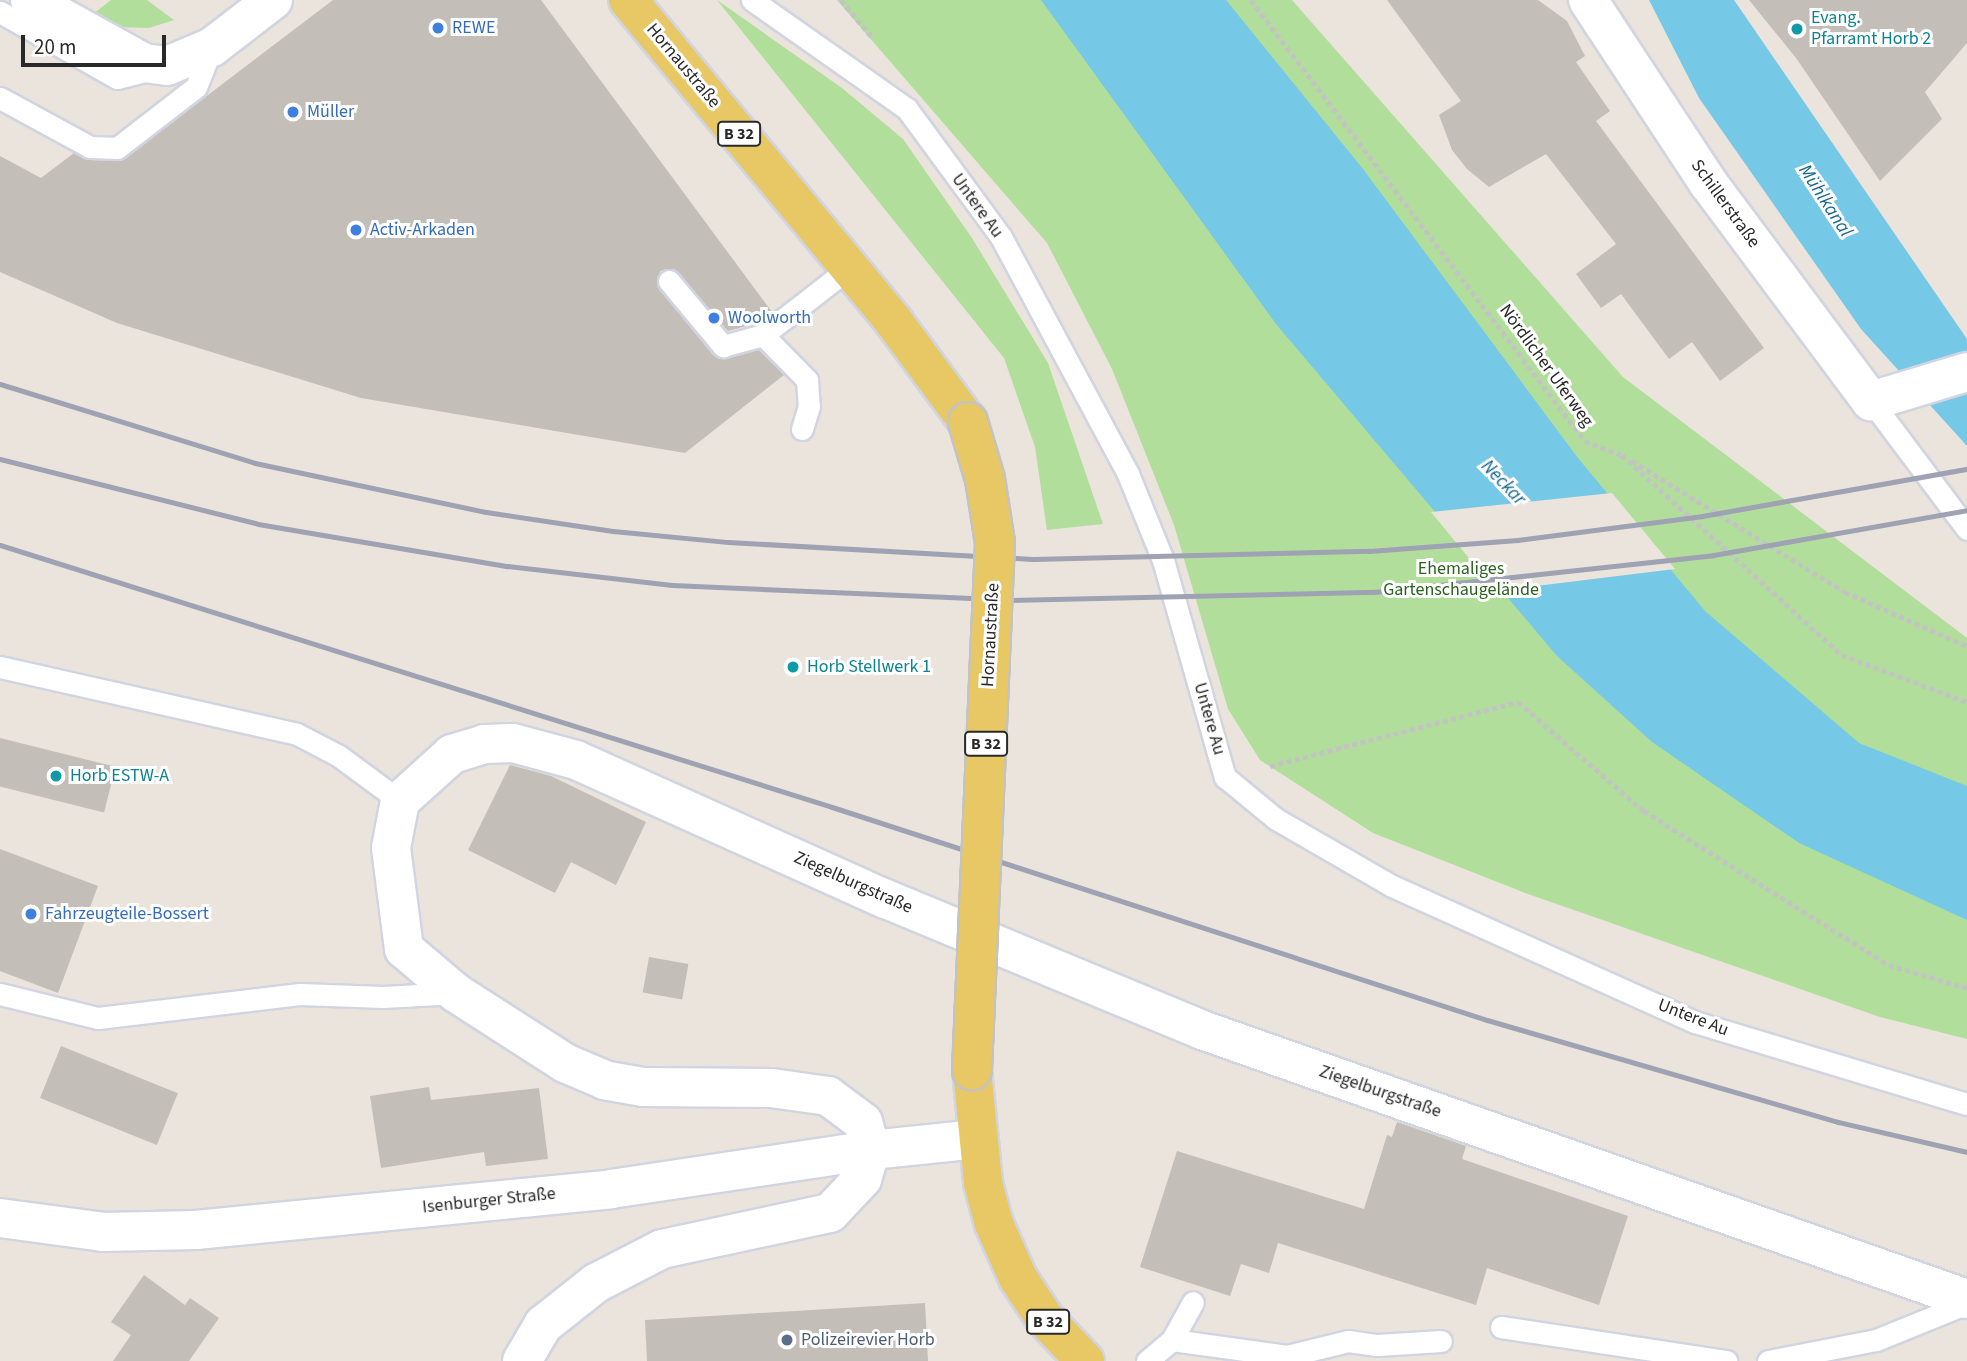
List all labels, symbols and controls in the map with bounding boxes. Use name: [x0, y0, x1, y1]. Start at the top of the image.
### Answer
place label: Evang. Pfarramt Horb 2: [1811, 8, 1931, 50]
place label: REWE: [452, 17, 495, 39]
street label: Hornaustraße: [641, 19, 725, 113]
marker: REWE: [430, 20, 446, 36]
scale bar: [24, 21, 170, 65]
marker: Evang. Pfarramt Horb 2: [1789, 21, 1805, 37]
text: 20 m: [34, 32, 76, 62]
place label: Müller: [307, 101, 354, 123]
marker: Müller: [285, 104, 301, 120]
road number: B 32: [716, 122, 762, 146]
street label: Schillerstraße: [1686, 156, 1764, 252]
water label: Mühlkanal: [1793, 161, 1857, 241]
street label: Untere Au: [946, 170, 1008, 242]
place label: Activ-Arkaden: [370, 219, 475, 241]
marker: Activ-Arkaden: [348, 222, 364, 238]
street label: Nördlicher Uferweg: [1494, 301, 1598, 431]
place label: Woolworth: [728, 307, 811, 329]
marker: Woolworth: [706, 310, 722, 326]
water label: Neckar: [1476, 455, 1530, 511]
park label: Ehemaliges Gartenschaugelände: [1383, 559, 1539, 602]
street label: Hornaustraße: [977, 583, 1005, 687]
place label: Horb Stellwerk 1: [807, 656, 931, 678]
marker: Horb Stellwerk 1: [785, 659, 801, 675]
street label: Untere Au: [1188, 680, 1230, 758]
road number: B 32: [963, 732, 1009, 757]
place label: Horb ESTW-A: [70, 765, 169, 787]
marker: Horb ESTW-A: [48, 768, 64, 784]
street label: Ziegelburgstraße: [790, 847, 916, 919]
place label: Fahrzeugteile-Bossert: [45, 903, 209, 925]
marker: Fahrzeugteile-Bossert: [23, 906, 39, 922]
street label: Untere Au: [1654, 995, 1732, 1041]
street label: Ziegelburgstraße: [1316, 1061, 1444, 1123]
street label: Isenburger Straße: [421, 1183, 557, 1219]
road number: B 32: [1025, 1310, 1071, 1334]
place label: Polizeirevier Horb: [801, 1329, 935, 1351]
marker: Polizeirevier Horb: [779, 1332, 795, 1348]

